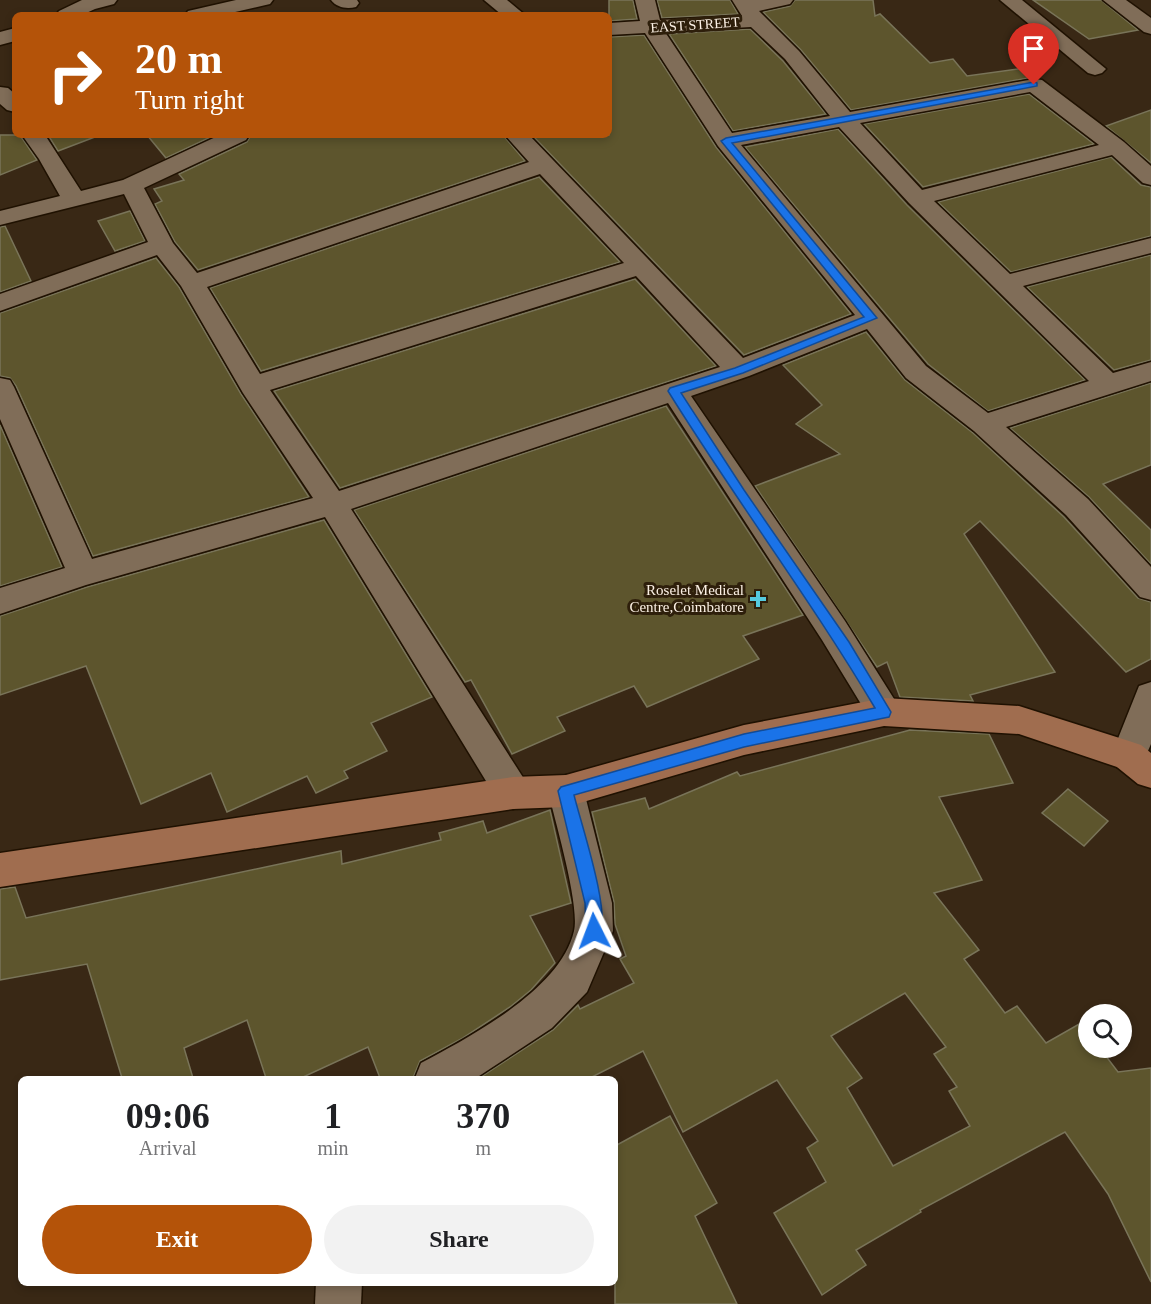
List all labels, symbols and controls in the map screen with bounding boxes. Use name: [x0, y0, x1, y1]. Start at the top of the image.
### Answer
street label: EAST STREET: [650, 14, 741, 36]
pin: [1008, 23, 1059, 85]
icon: arrive: [1017, 32, 1050, 65]
icon: right: [36, 36, 114, 114]
text: 20 m: [135, 36, 223, 82]
text: Turn right: [135, 85, 244, 115]
place label: Roselet Medical Centre,Coimbatore: [629, 582, 744, 615]
marker: Roselet Medical Centre,Coimbatore: [749, 590, 767, 608]
position arrow: [562, 899, 626, 963]
map controls: [1078, 1004, 1132, 1058]
button: search: [1078, 1004, 1132, 1058]
text: 09:06: [126, 1096, 210, 1136]
text: 1: [324, 1096, 342, 1136]
text: 370: [456, 1096, 510, 1136]
text: Arrival: [139, 1137, 197, 1159]
text: min: [317, 1137, 349, 1159]
text: m: [476, 1137, 491, 1159]
button: Exit: [42, 1205, 312, 1274]
button: Share: [324, 1205, 594, 1274]

